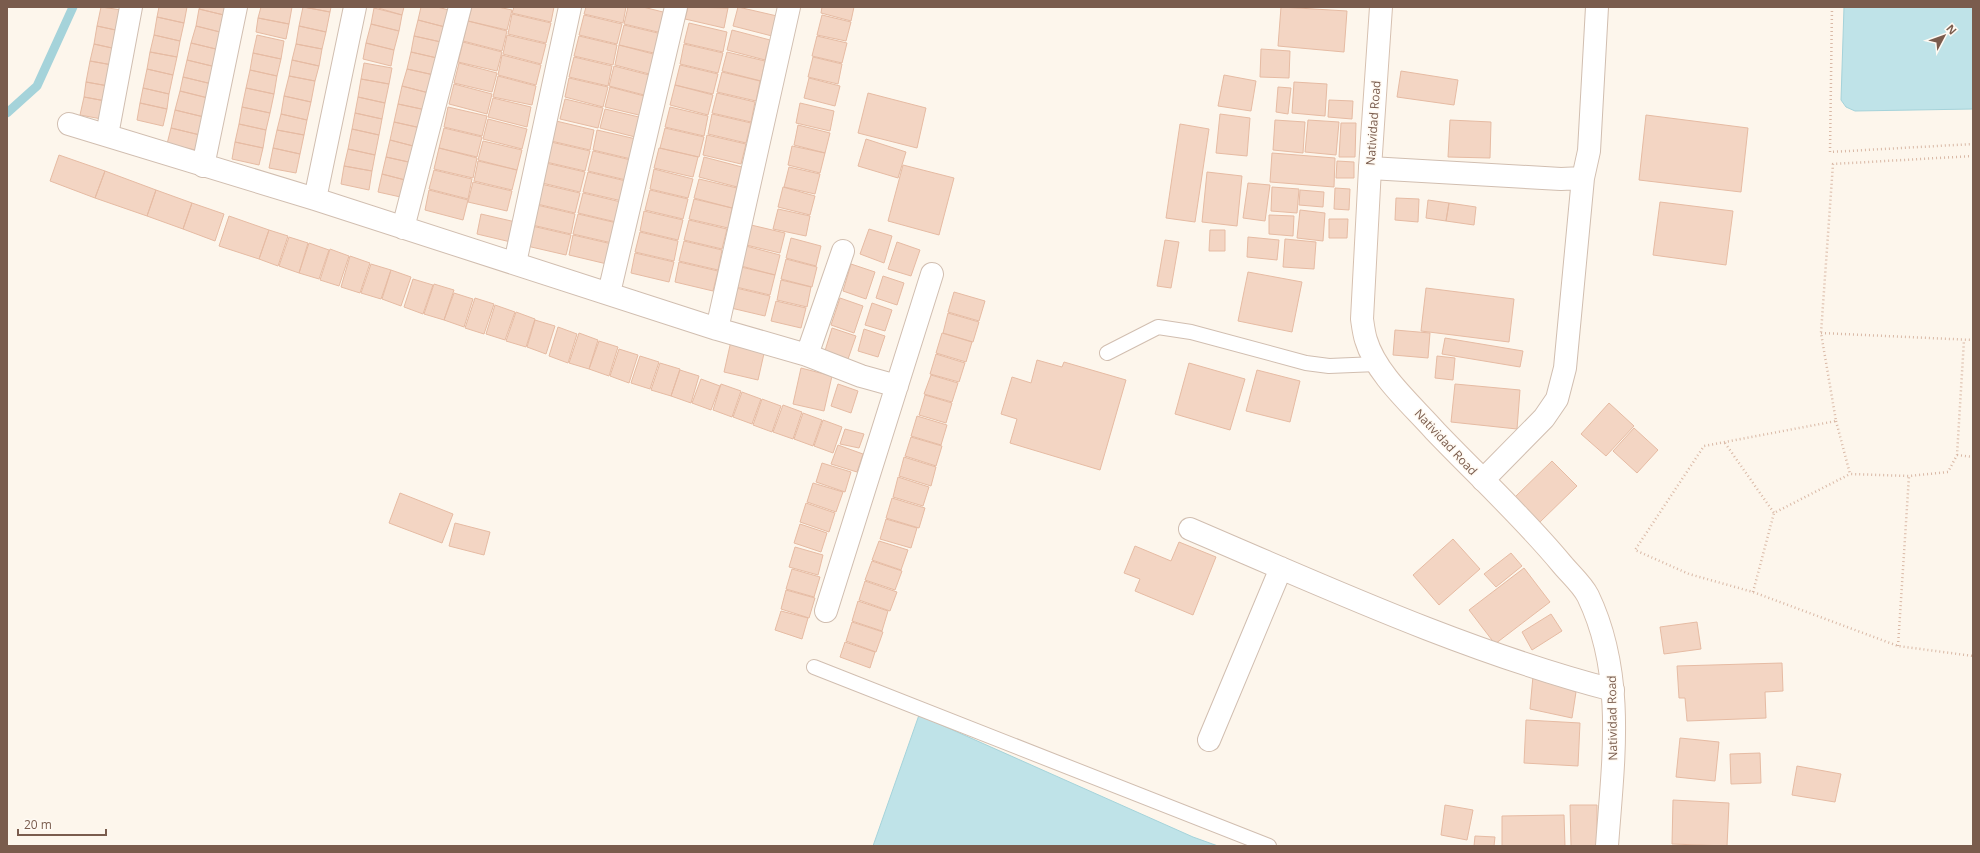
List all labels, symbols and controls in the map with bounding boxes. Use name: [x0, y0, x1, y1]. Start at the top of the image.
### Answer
north arrow: [1924, 16, 1964, 56]
text: N: [1943, 21, 1961, 37]
street label: Natividad Road: [1362, 80, 1384, 166]
street label: Natividad Road: [1411, 405, 1481, 479]
street label: Natividad Road: [1603, 675, 1621, 761]
scale bar: [18, 811, 106, 837]
text: 20 m: [24, 816, 52, 833]

